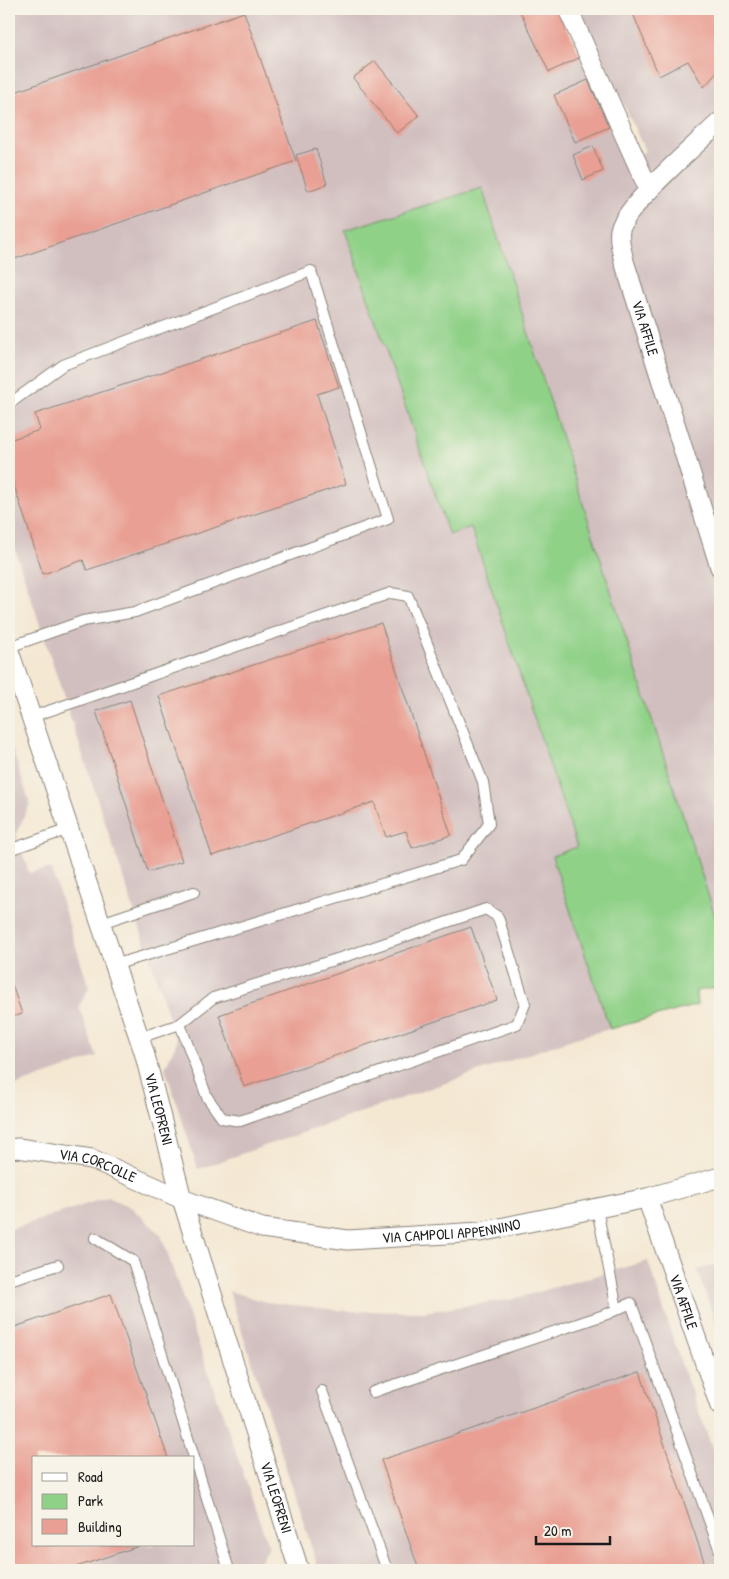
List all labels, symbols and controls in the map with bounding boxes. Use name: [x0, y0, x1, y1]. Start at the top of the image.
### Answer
street label: VIA AFFILE: [627, 298, 664, 359]
street label: VIA LEOFRENI: [140, 1070, 179, 1147]
street label: VIA CORCOLLE: [58, 1143, 140, 1188]
street label: VIA CAMPOLI APPENNINO: [381, 1213, 522, 1248]
street label: VIA AFFILE: [665, 1271, 703, 1332]
legend: [32, 1456, 195, 1546]
street label: VIA LEOFRENI: [255, 1459, 298, 1536]
text: Road: [78, 1466, 103, 1487]
text: Park: [78, 1490, 103, 1511]
scale bar: [536, 1514, 610, 1546]
text: Building: [78, 1516, 122, 1537]
text: 20 m: [544, 1520, 571, 1541]

